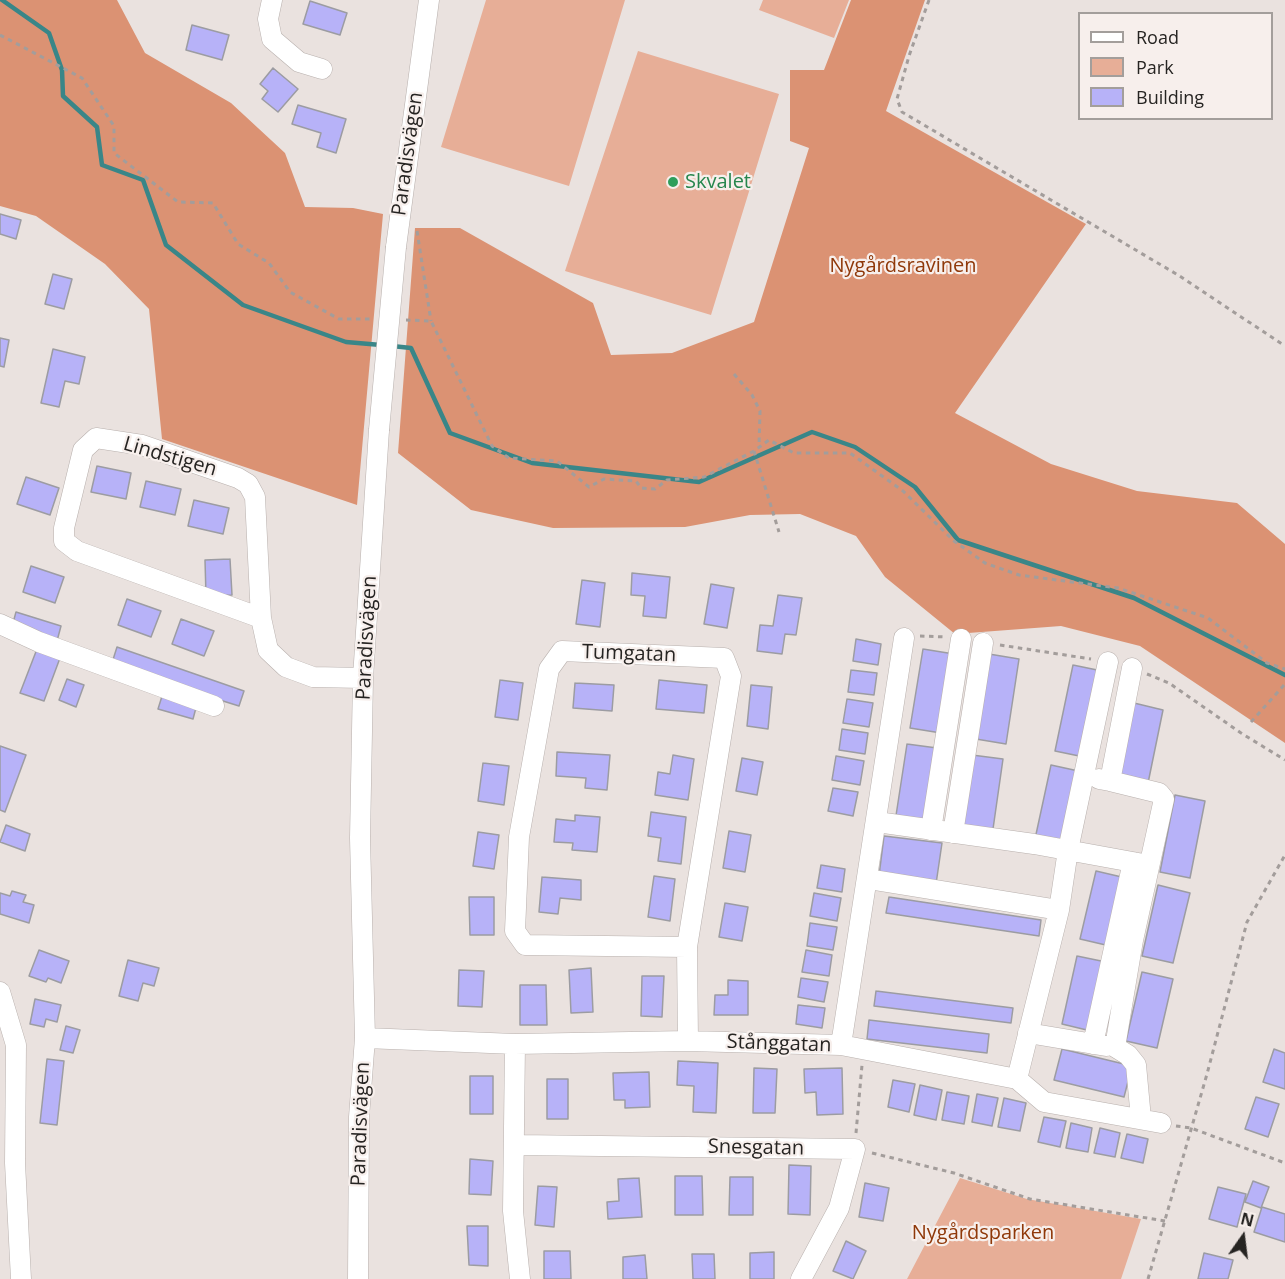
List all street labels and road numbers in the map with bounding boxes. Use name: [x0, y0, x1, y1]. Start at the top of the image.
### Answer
street label: Paradisvägen: [387, 91, 429, 217]
street label: Lindstigen: [121, 432, 219, 482]
street label: Paradisvägen: [352, 575, 382, 701]
street label: Tumgatan: [581, 640, 677, 668]
street label: Stånggatan: [726, 1030, 832, 1058]
street label: Paradisvägen: [347, 1061, 375, 1187]
street label: Snesgatan: [708, 1135, 804, 1161]

